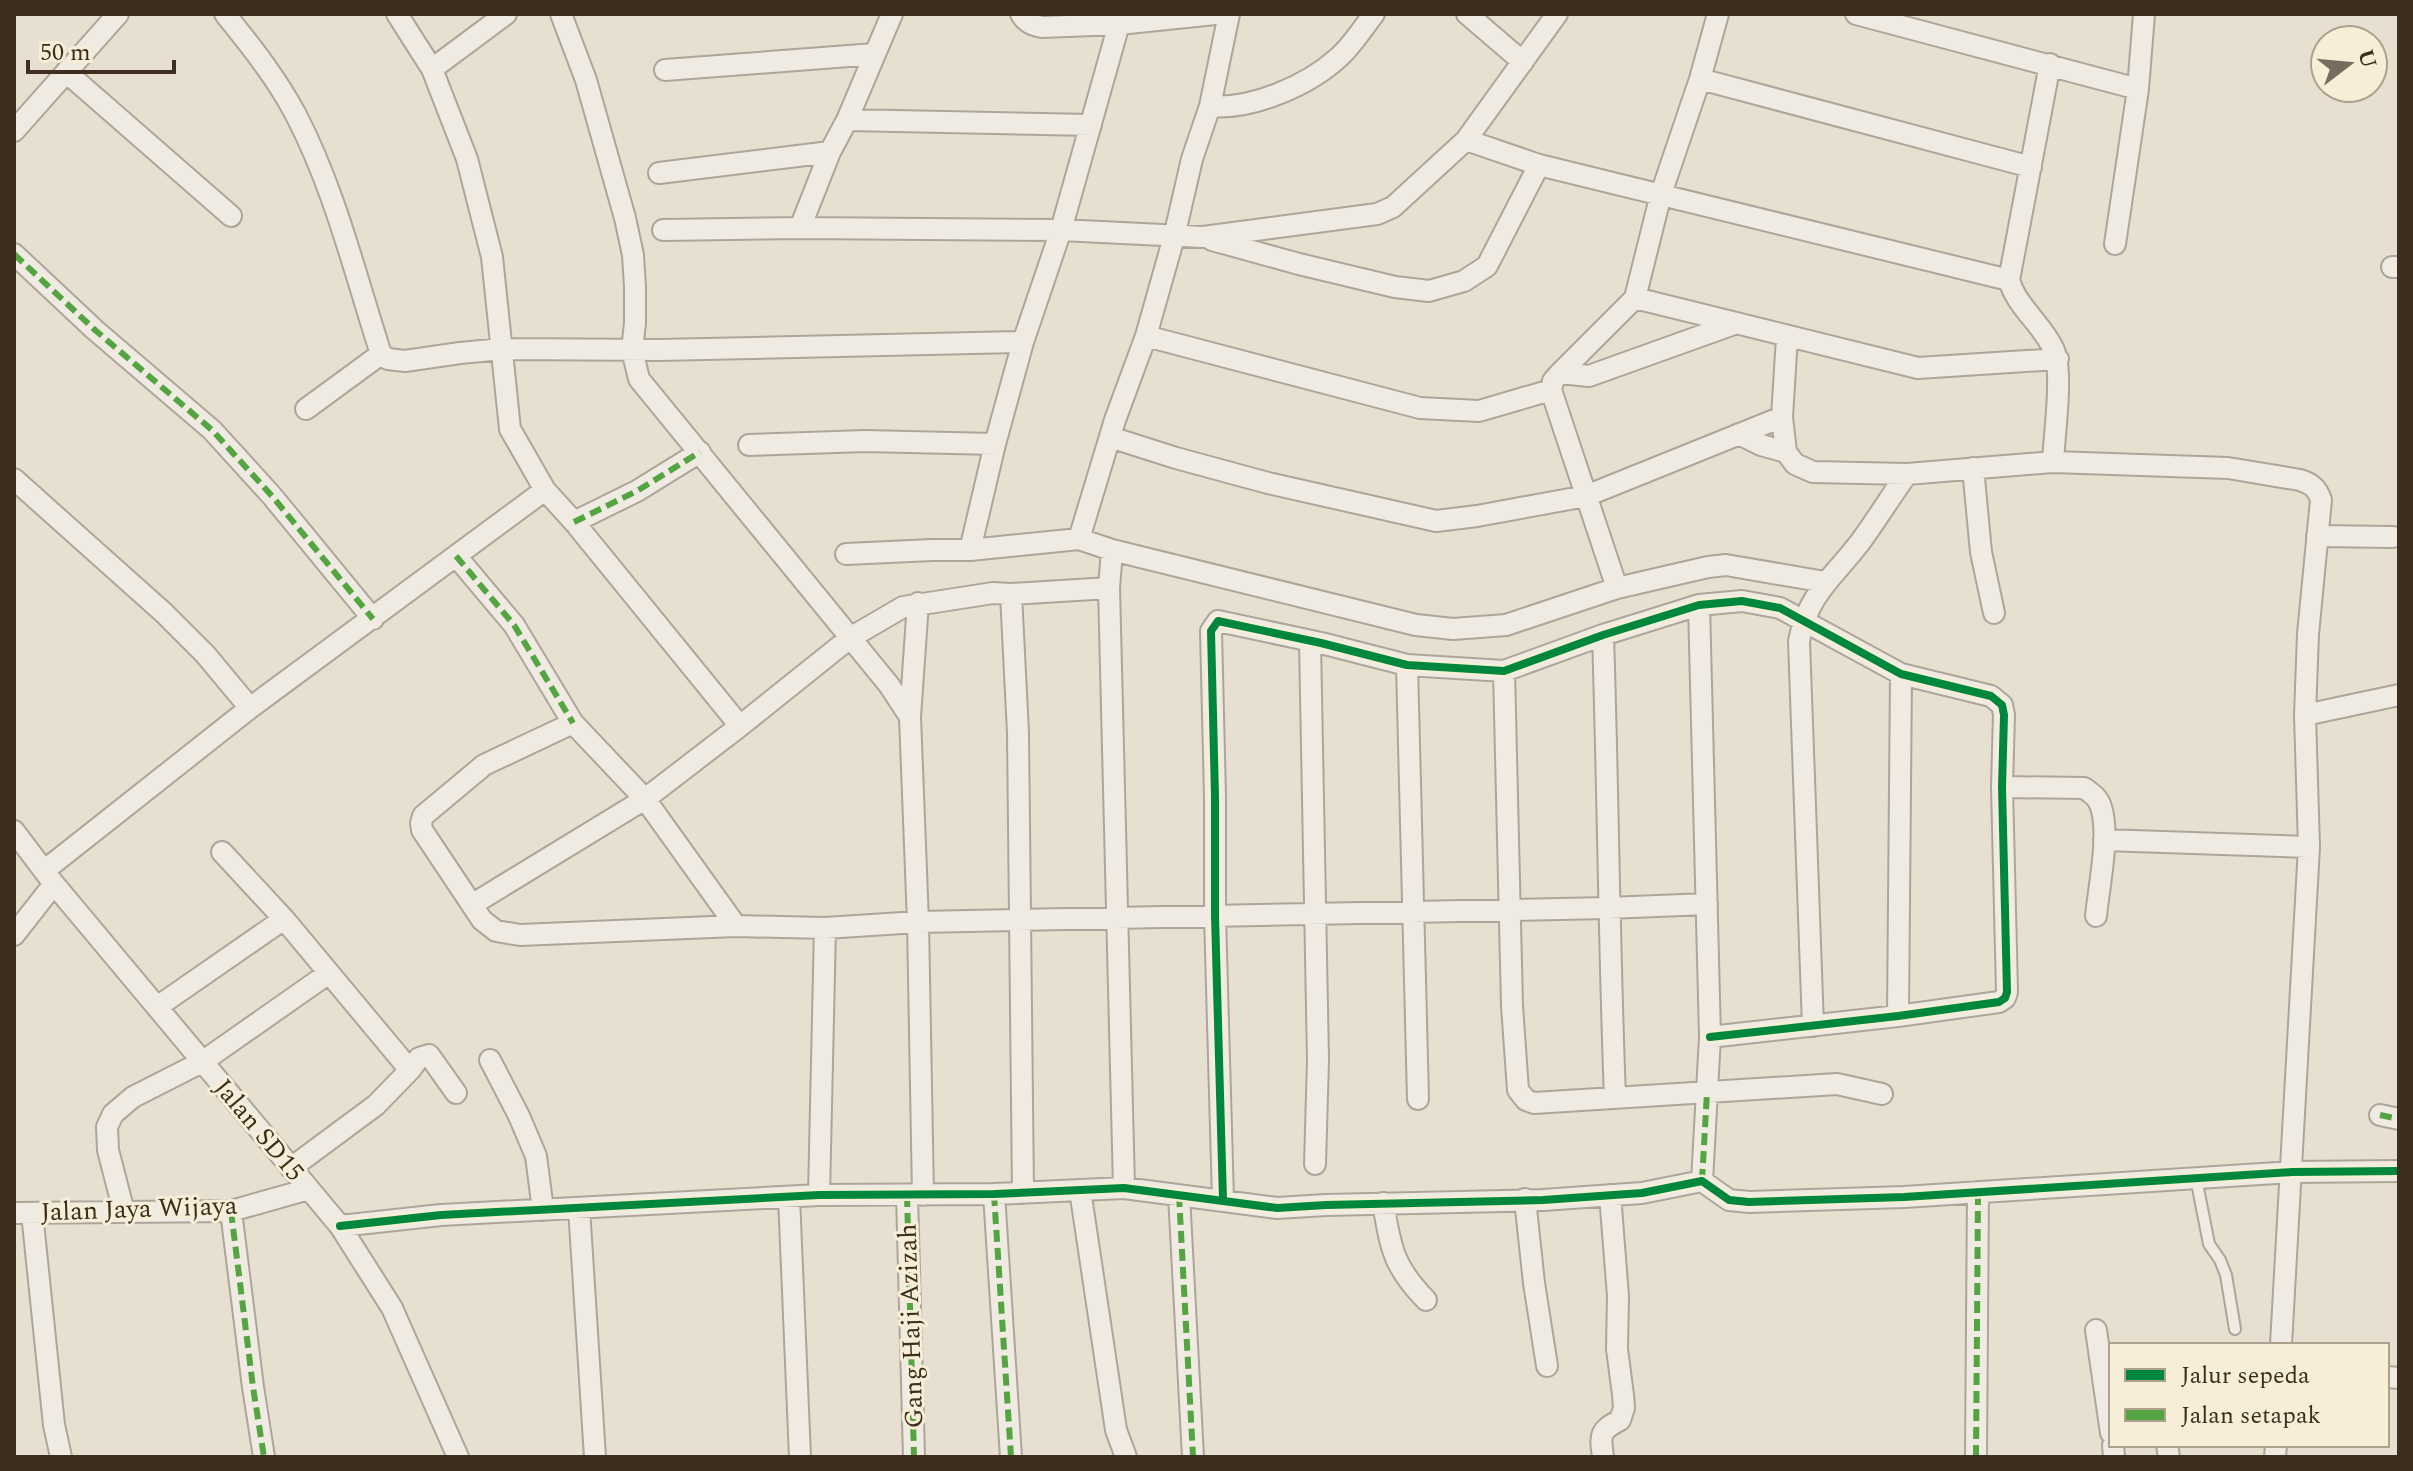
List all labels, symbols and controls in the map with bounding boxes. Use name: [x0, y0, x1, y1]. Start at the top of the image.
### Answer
scale bar: [28, 24, 174, 74]
north arrow: [2309, 24, 2389, 104]
text: 50 m: [40, 35, 91, 71]
text: U: [2348, 45, 2385, 72]
street label: Jalan SD15: [204, 1070, 314, 1190]
street label: Jalan Jaya Wijaya: [40, 1186, 238, 1232]
street label: Gang Haji Azizah: [887, 1223, 935, 1429]
legend: [2109, 1343, 2389, 1447]
text: Jalur sepeda: [2181, 1358, 2310, 1394]
text: Jalan setapak: [2181, 1398, 2321, 1434]

